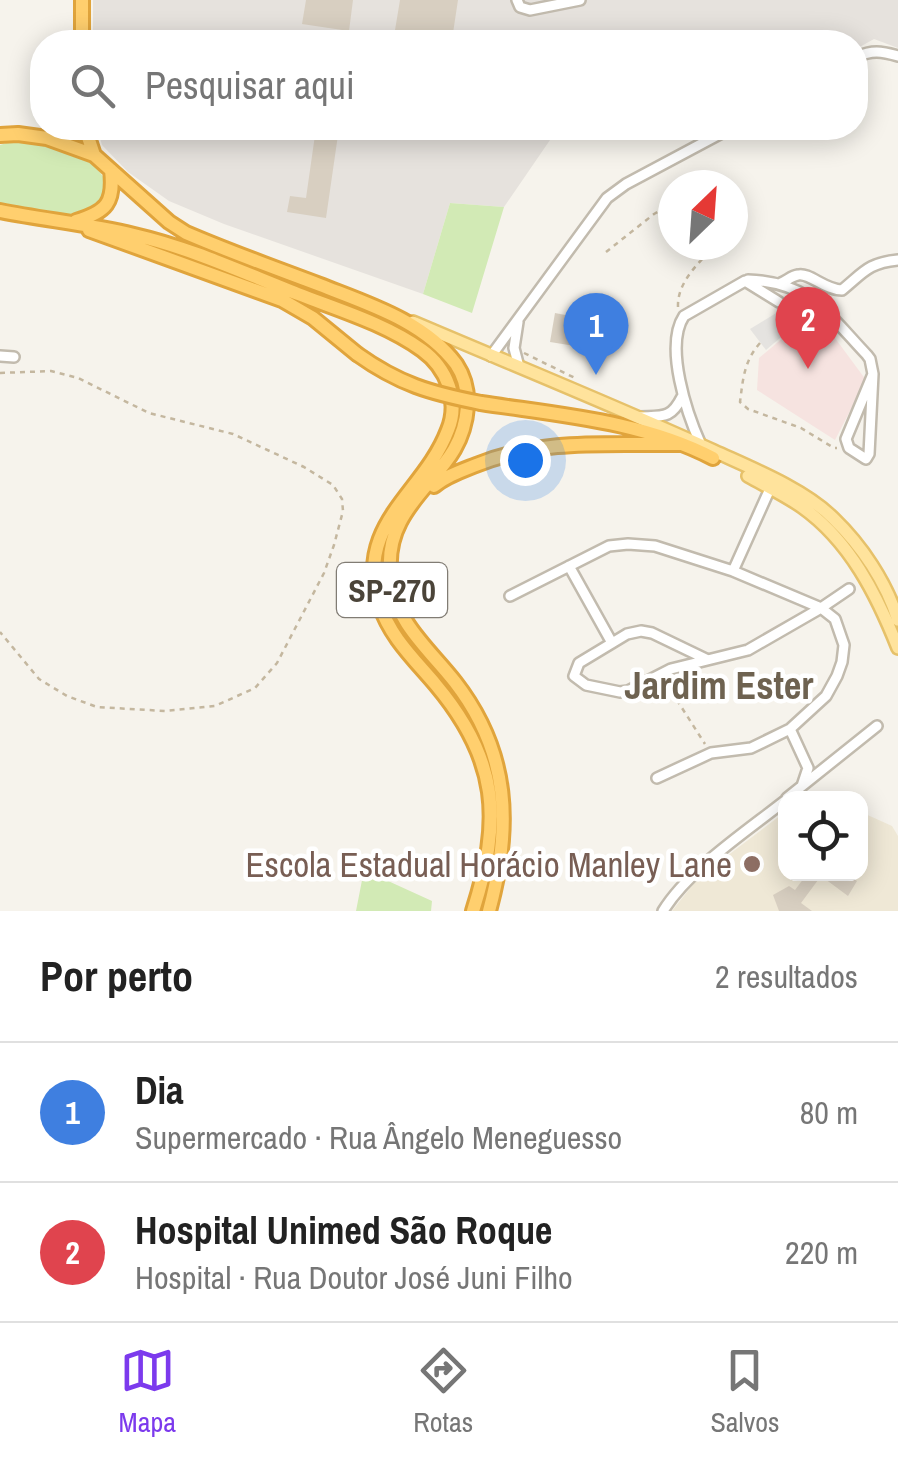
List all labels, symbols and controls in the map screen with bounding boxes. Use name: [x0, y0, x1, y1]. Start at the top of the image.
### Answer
search box: [30, 30, 868, 140]
icon: search: [65, 58, 120, 113]
text: Pesquisar aqui: [145, 60, 355, 111]
north arrow: [658, 170, 748, 260]
pin: 2: [776, 286, 840, 369]
pin: 1: [564, 292, 628, 375]
your location: [500, 435, 551, 486]
road number: SP-270: [337, 563, 447, 617]
district label: Jardim Ester: [625, 660, 814, 711]
map controls: [778, 791, 868, 881]
button: locate: [778, 791, 868, 881]
place label: Escola Estadual Horácio Manley Lane: [245, 841, 732, 888]
marker: Escola Estadual Horácio Manley Lane: [741, 853, 763, 875]
text: Por perto: [40, 948, 193, 1004]
text: 2 resultados: [715, 955, 858, 998]
text: Dia: [135, 1065, 184, 1116]
text: 1: [65, 1091, 80, 1134]
text: 80 m: [800, 1091, 858, 1134]
text: Supermercado · Rua Ângelo Meneguesso: [135, 1116, 622, 1159]
text: Hospital Unimed São Roque: [135, 1205, 552, 1256]
text: 2: [65, 1231, 80, 1274]
text: 220 m: [785, 1231, 858, 1274]
text: Hospital · Rua Doutor José Juni Filho: [135, 1256, 573, 1299]
tab: Mapa: [119, 1343, 176, 1441]
tab: Rotas: [413, 1343, 473, 1441]
tab: Salvos: [710, 1343, 779, 1441]

